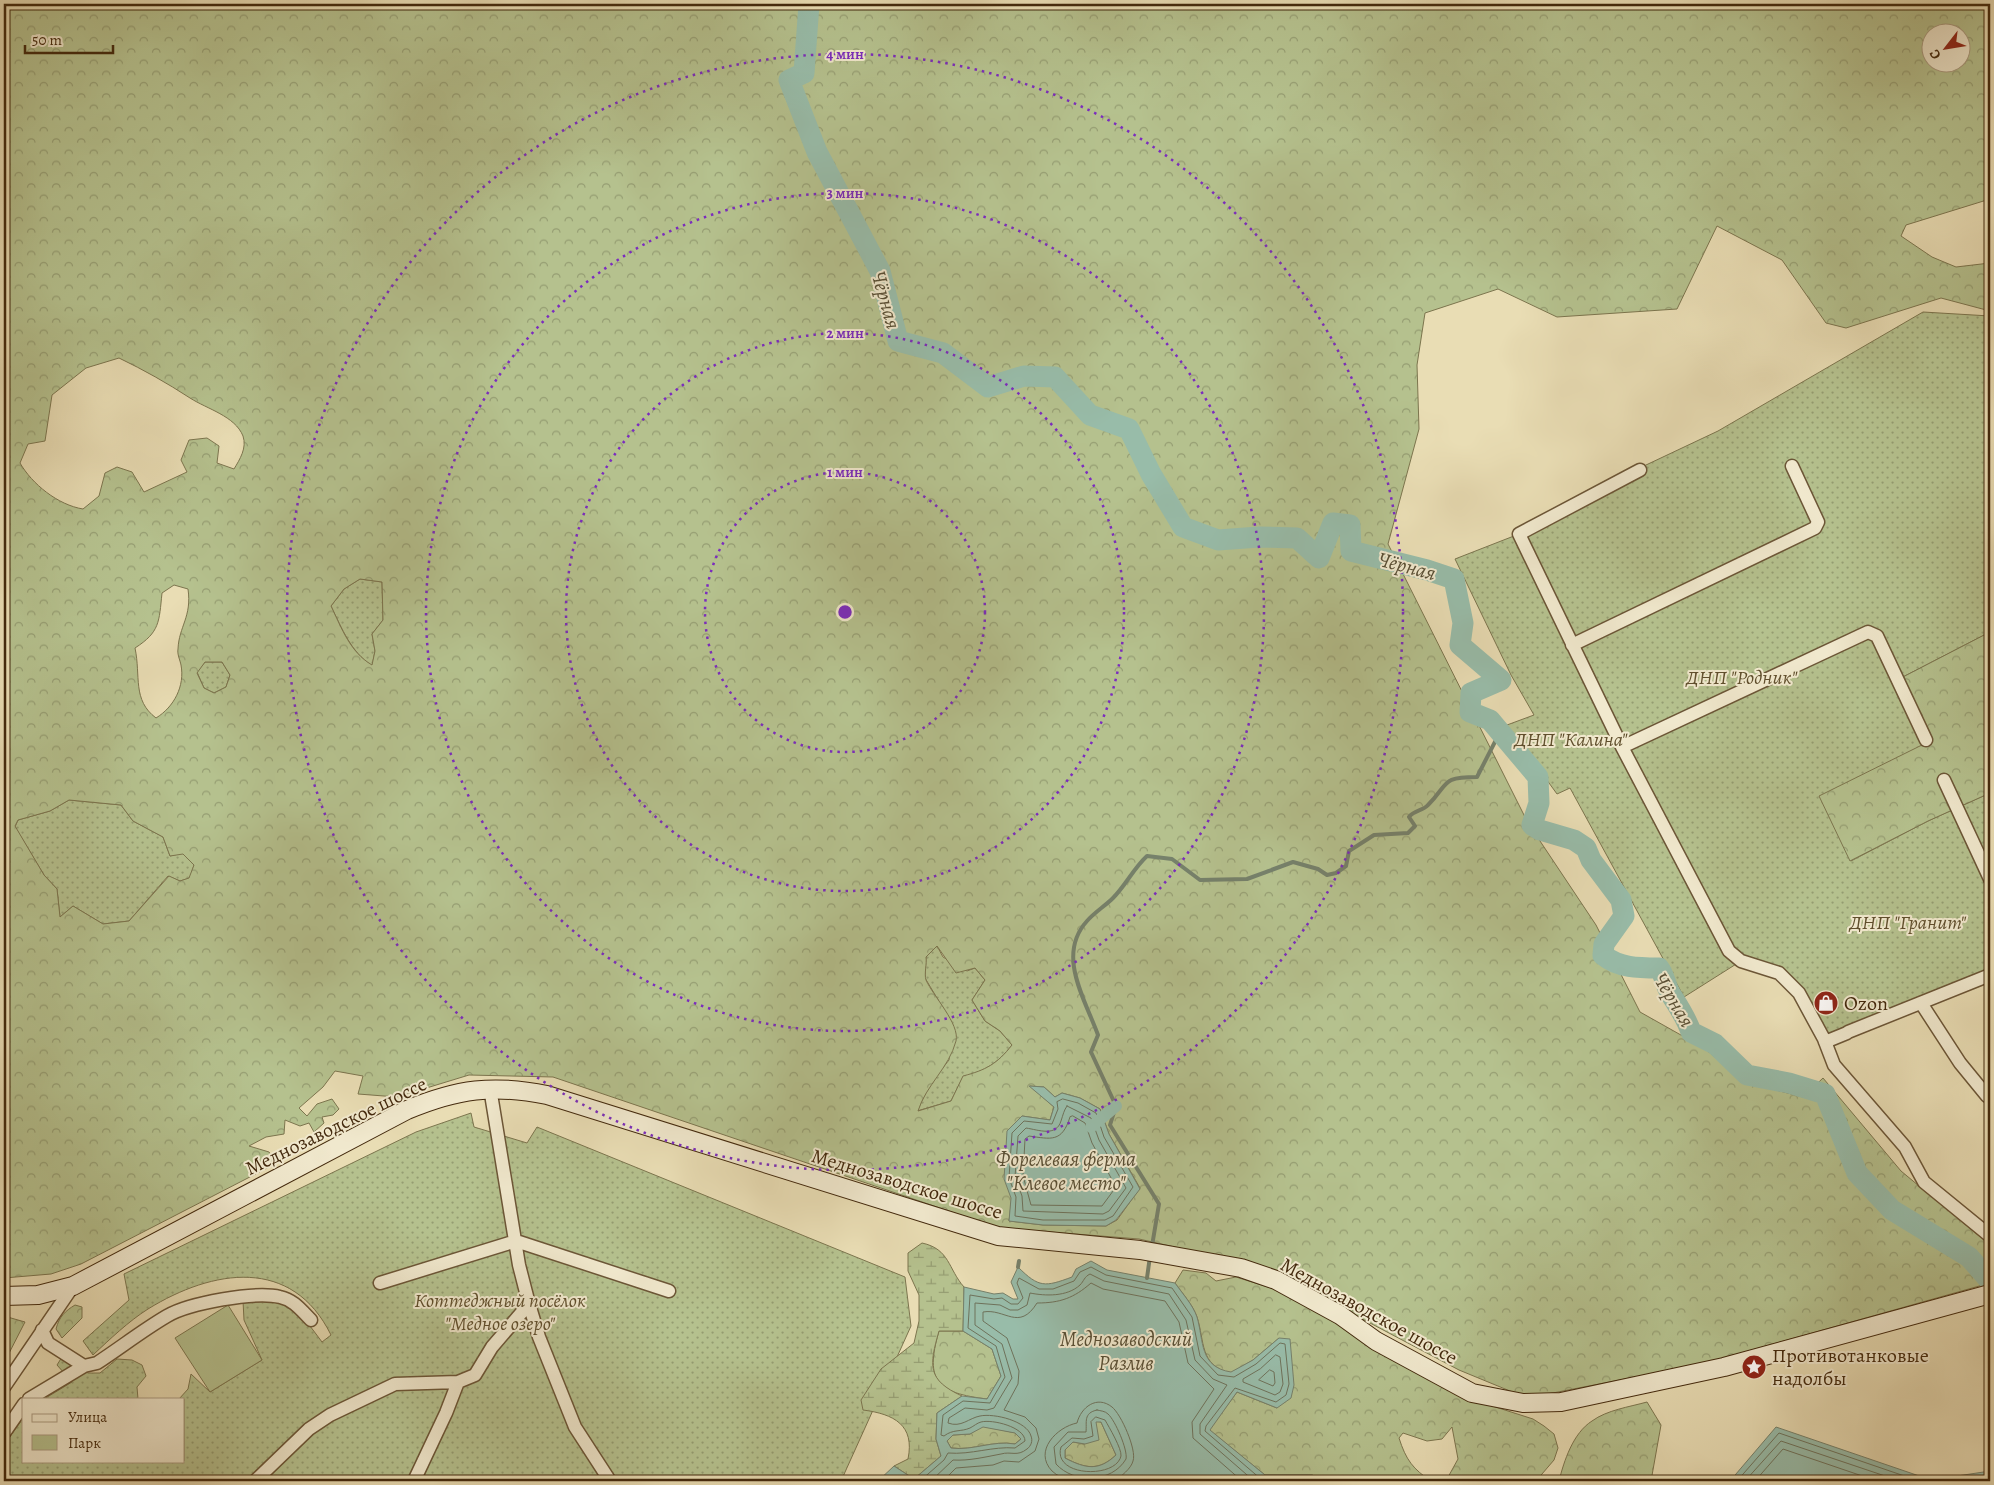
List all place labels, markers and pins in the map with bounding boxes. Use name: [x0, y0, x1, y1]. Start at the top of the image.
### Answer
centre of rings: [836, 603, 854, 621]
shop icon: Ozon: [1813, 990, 1839, 1016]
place label: Ozon: [1844, 990, 1888, 1017]
place label: Противотанковые надолбы: [1772, 1342, 1929, 1392]
place icon: Противотанковые надолбы: [1741, 1354, 1767, 1380]

